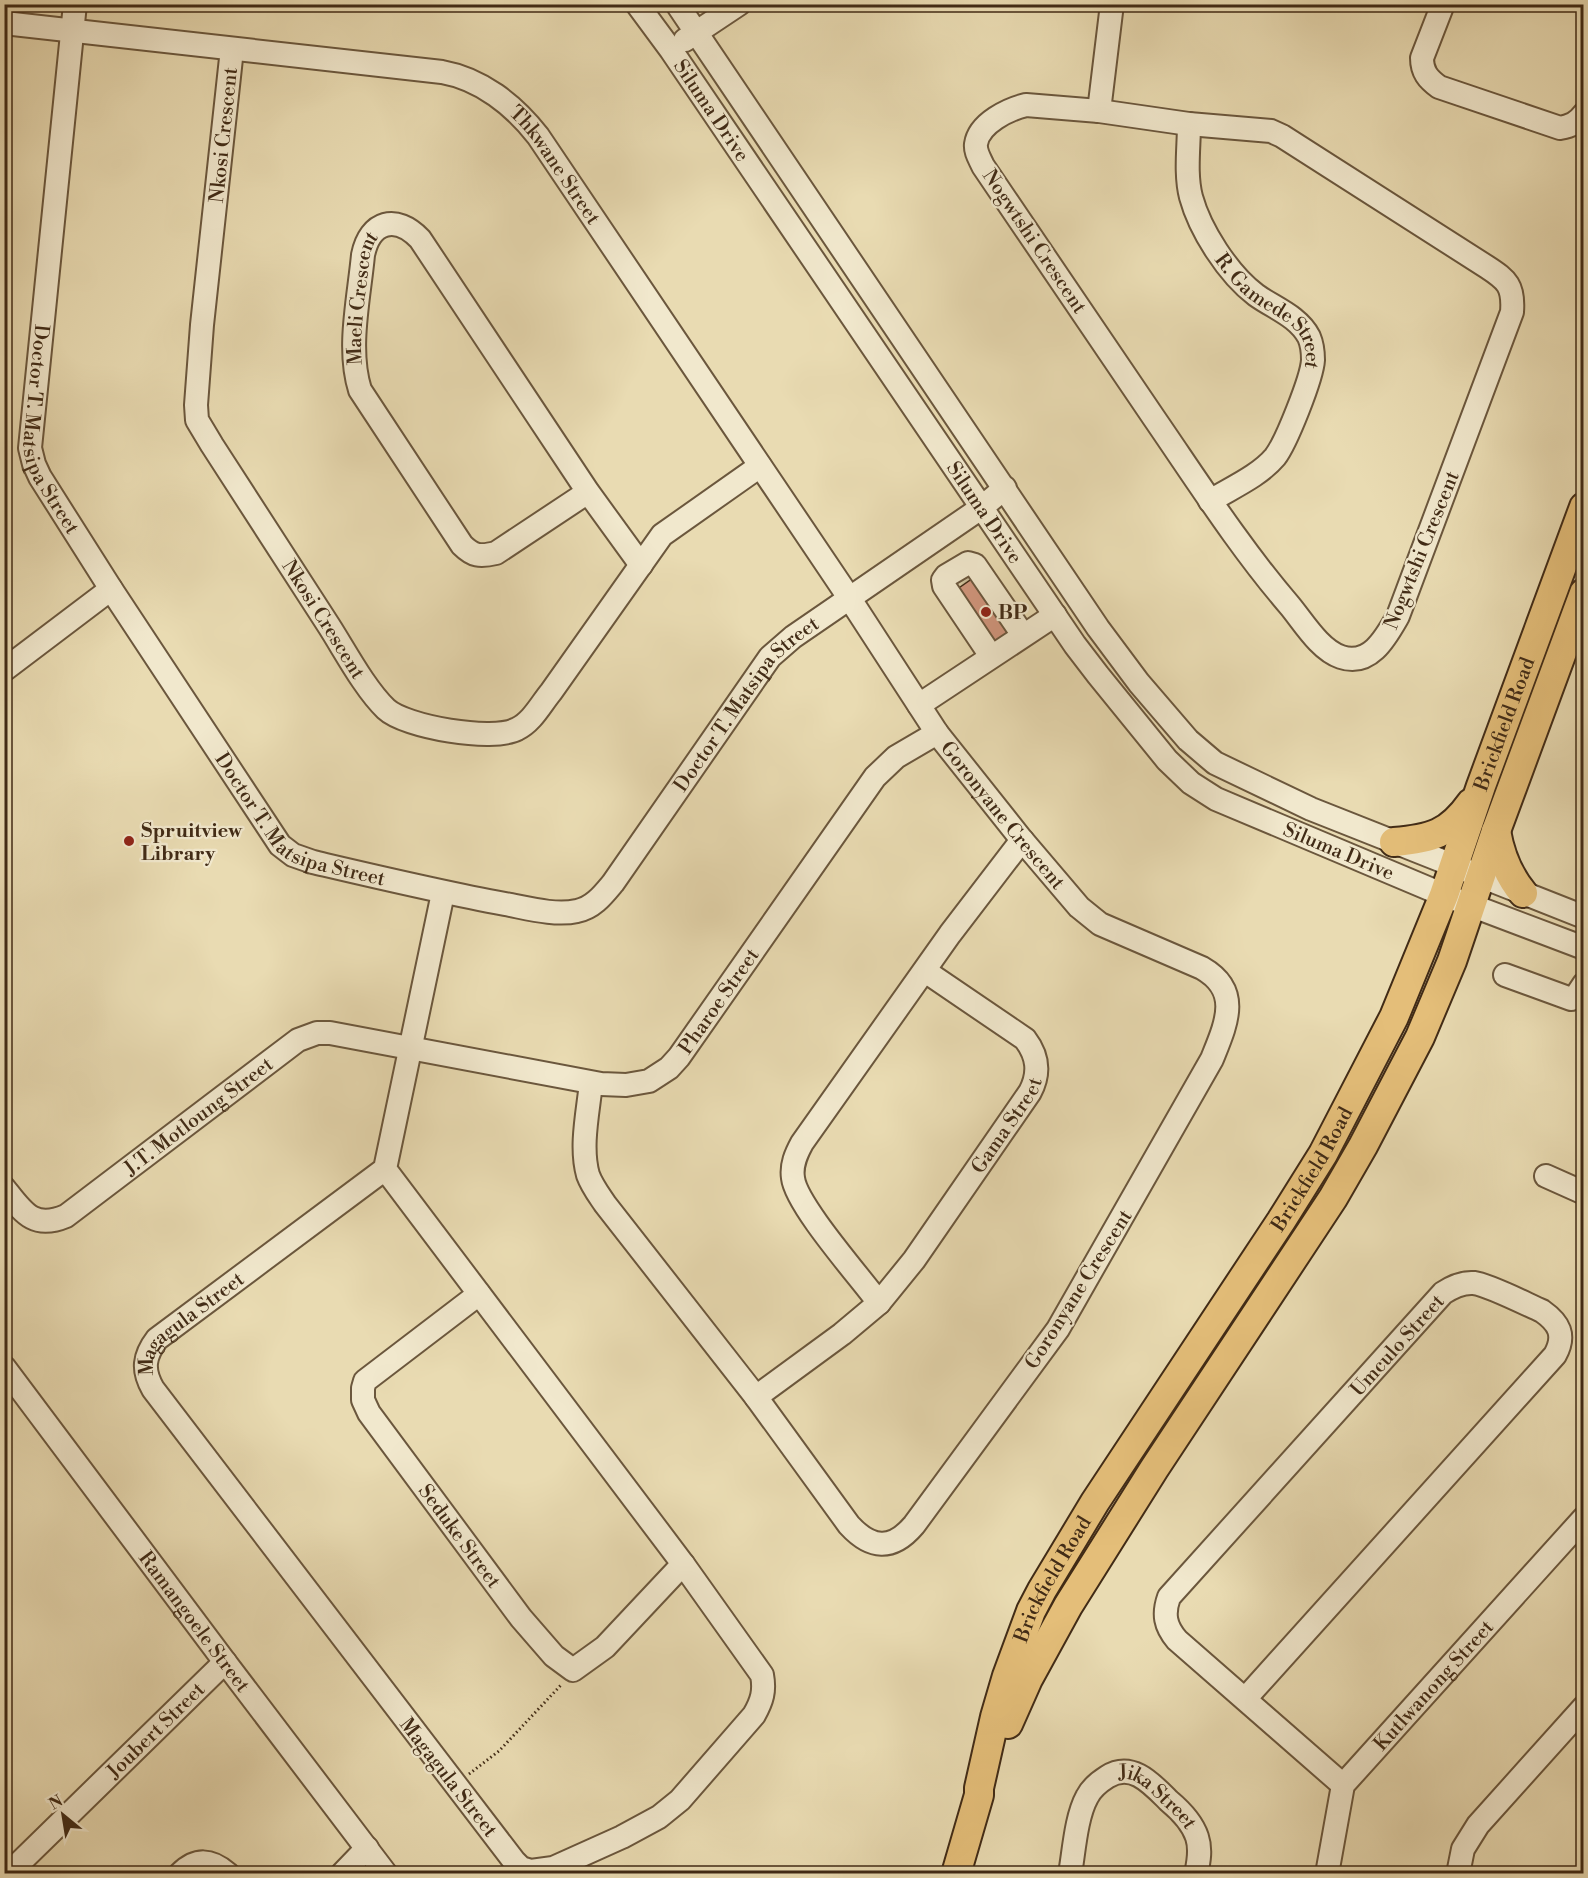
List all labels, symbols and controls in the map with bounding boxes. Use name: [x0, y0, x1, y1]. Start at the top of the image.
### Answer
street label: Siluma Drive: [667, 55, 754, 167]
street label: Nkosi Crescent: [205, 66, 244, 204]
street label: Thkwane Street: [503, 101, 605, 230]
street label: Nogwtshi Crescent: [976, 165, 1091, 319]
street label: Maeli Crescent: [343, 227, 384, 366]
street label: R. Gamede Street: [1208, 249, 1324, 371]
street label: Doctor T. Matsipa Street: [16, 323, 84, 539]
street label: Siluma Drive: [940, 457, 1027, 569]
street label: Nogwtshi Crescent: [1379, 468, 1466, 633]
street label: Nkosi Crescent: [276, 555, 370, 684]
place label: BP: [998, 601, 1027, 626]
marker: BP: [979, 605, 993, 619]
street label: Doctor T. Matsipa Street: [669, 612, 824, 797]
street label: Brickfield Road: [1469, 654, 1542, 796]
street label: Goronyane Crescent: [934, 737, 1070, 895]
street label: Doctor T. Matsipa Street: [209, 748, 388, 892]
street label: Siluma Drive: [1279, 818, 1398, 887]
place label: Spruitview Library: [141, 819, 243, 867]
marker: Spruitview Library: [122, 834, 136, 848]
street label: Pharoe Street: [674, 944, 765, 1060]
street label: J.T. Motloung Street: [119, 1052, 279, 1182]
street label: Gama Street: [966, 1075, 1049, 1179]
street label: Brickfield Road: [1266, 1102, 1360, 1238]
street label: Goronyane Crescent: [1020, 1205, 1139, 1374]
street label: Magagula Street: [135, 1267, 250, 1376]
street label: Umculo Street: [1346, 1290, 1451, 1402]
street label: Seduke Street: [412, 1480, 506, 1594]
street label: Brickfield Road: [1009, 1511, 1098, 1647]
street label: Ramangoele Street: [132, 1547, 255, 1698]
street label: Kutlwanong Street: [1369, 1616, 1500, 1757]
street label: Joubert Street: [101, 1678, 211, 1785]
street label: Magagula Street: [393, 1713, 502, 1843]
street label: Jika Street: [1117, 1760, 1202, 1834]
north arrow: [33, 1785, 93, 1845]
text: N: [46, 1791, 67, 1815]

